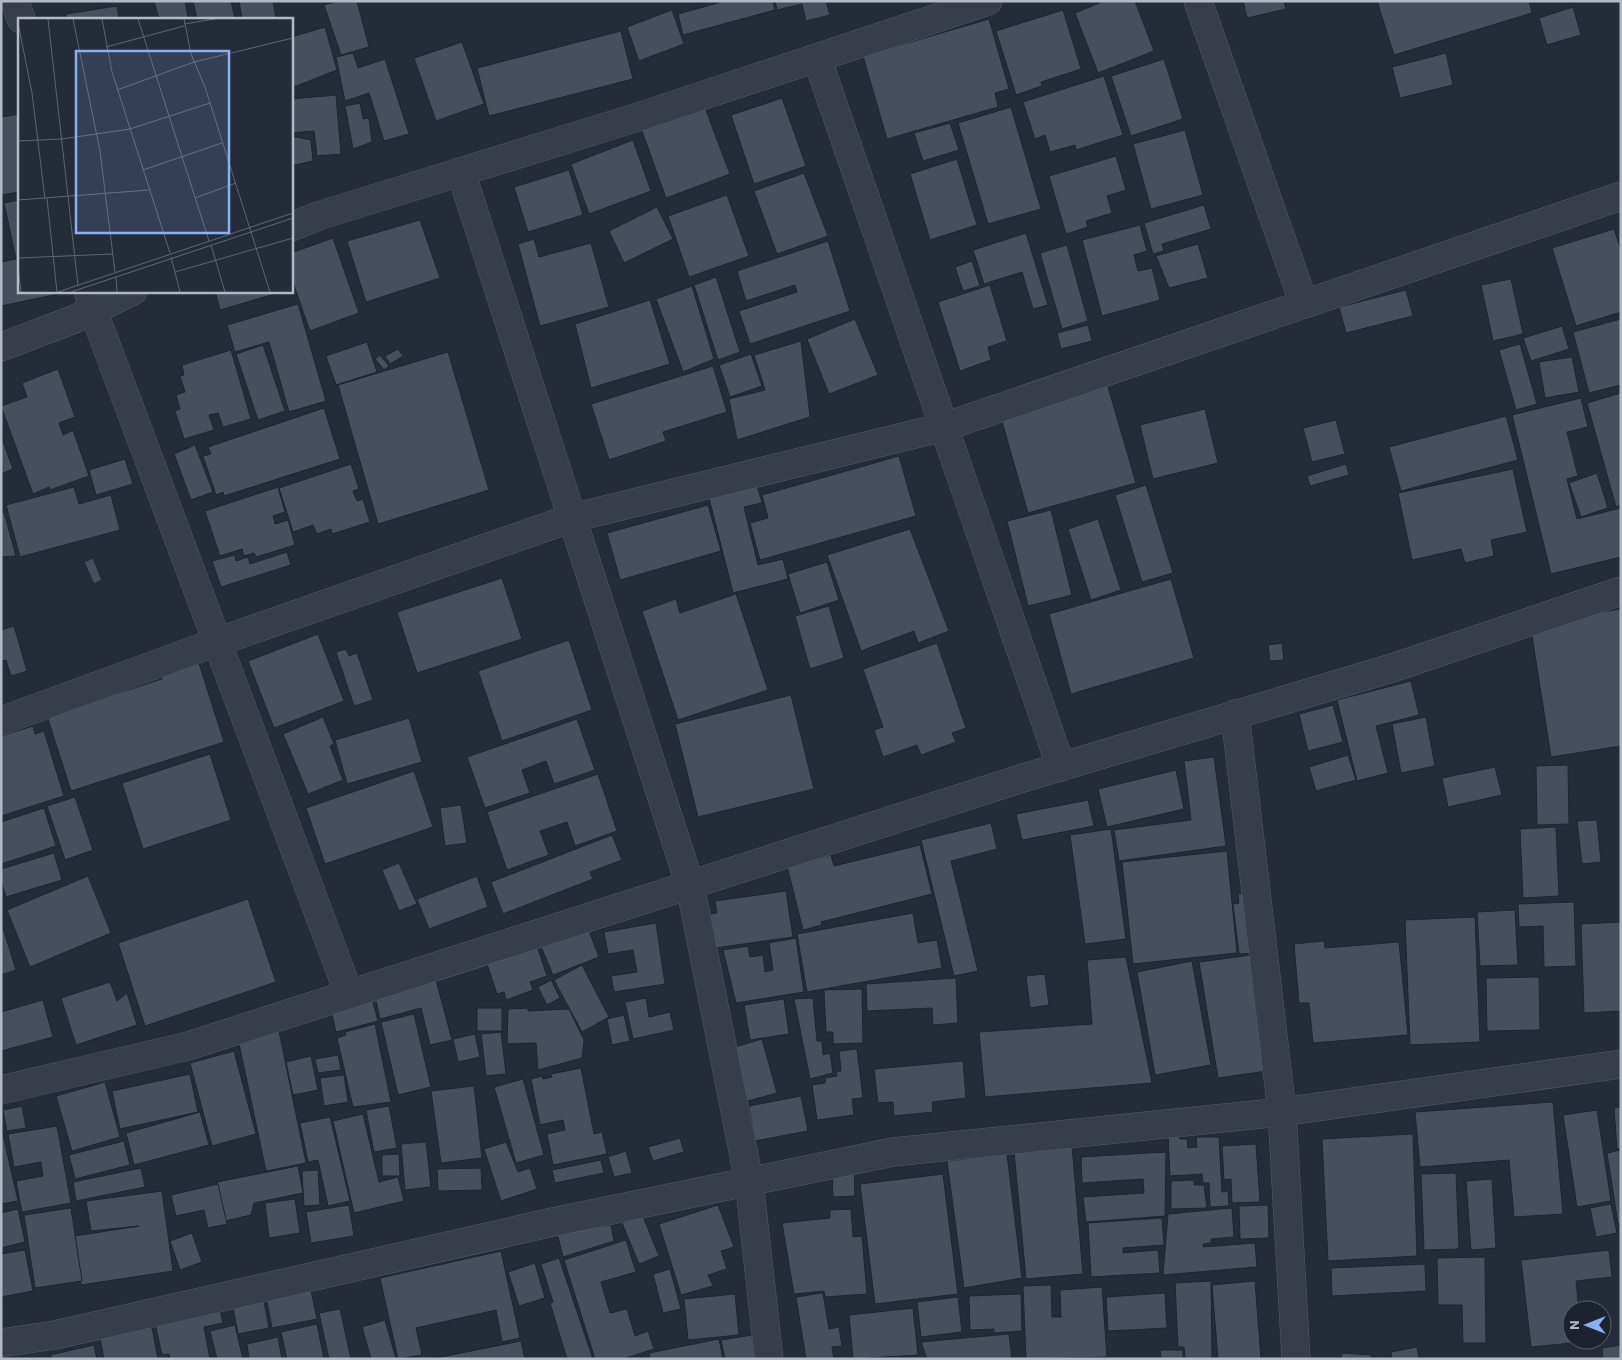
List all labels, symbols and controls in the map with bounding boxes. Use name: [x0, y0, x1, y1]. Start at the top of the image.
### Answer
inset map: [18, 18, 292, 292]
north arrow: [1562, 1300, 1612, 1350]
text: N: [1565, 1320, 1582, 1330]

